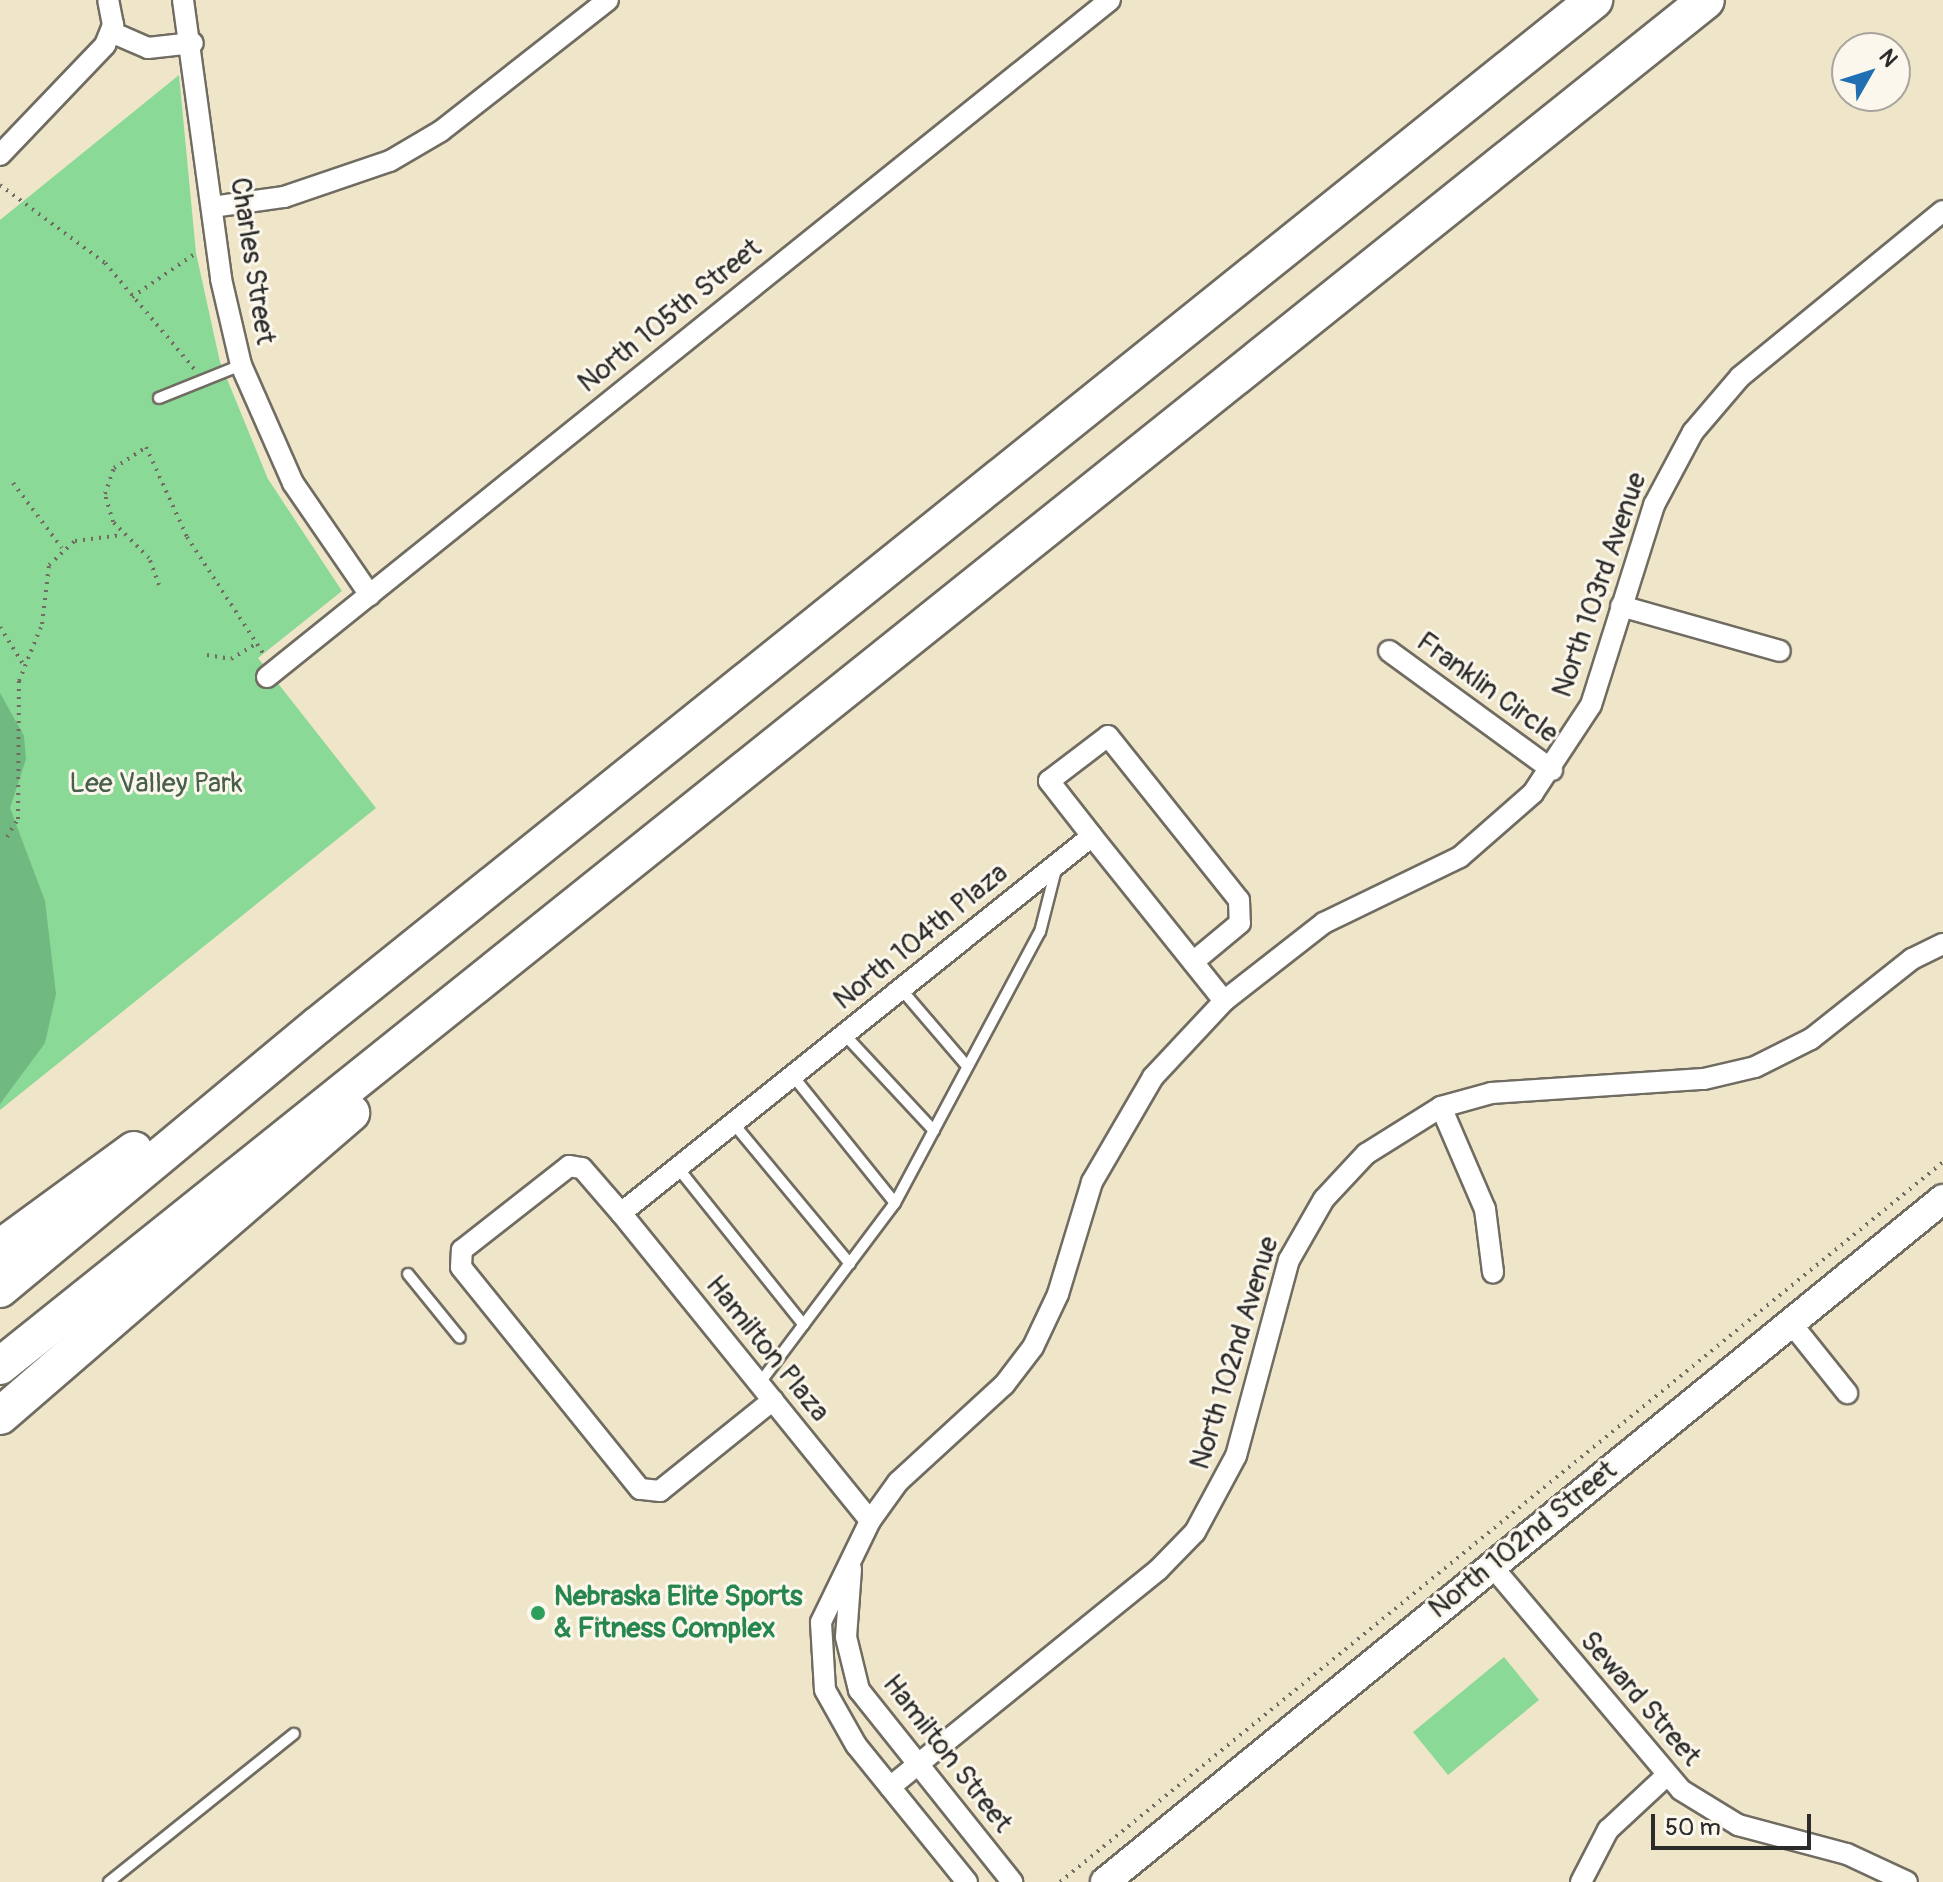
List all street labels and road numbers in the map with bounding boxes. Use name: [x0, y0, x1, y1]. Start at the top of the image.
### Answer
street label: Charles Street: [222, 175, 282, 347]
street label: North 105th Street: [572, 232, 768, 400]
street label: North 103rd Avenue: [1546, 468, 1654, 702]
street label: Franklin Circle: [1410, 625, 1564, 751]
street label: North 104th Plaza: [827, 857, 1015, 1017]
street label: North 102nd Avenue: [1184, 1232, 1286, 1474]
street label: Hamilton Plaza: [698, 1269, 836, 1429]
street label: North 102nd Street: [1422, 1454, 1624, 1626]
street label: Seward Street: [1572, 1625, 1708, 1773]
street label: Hamilton Street: [875, 1668, 1019, 1840]

